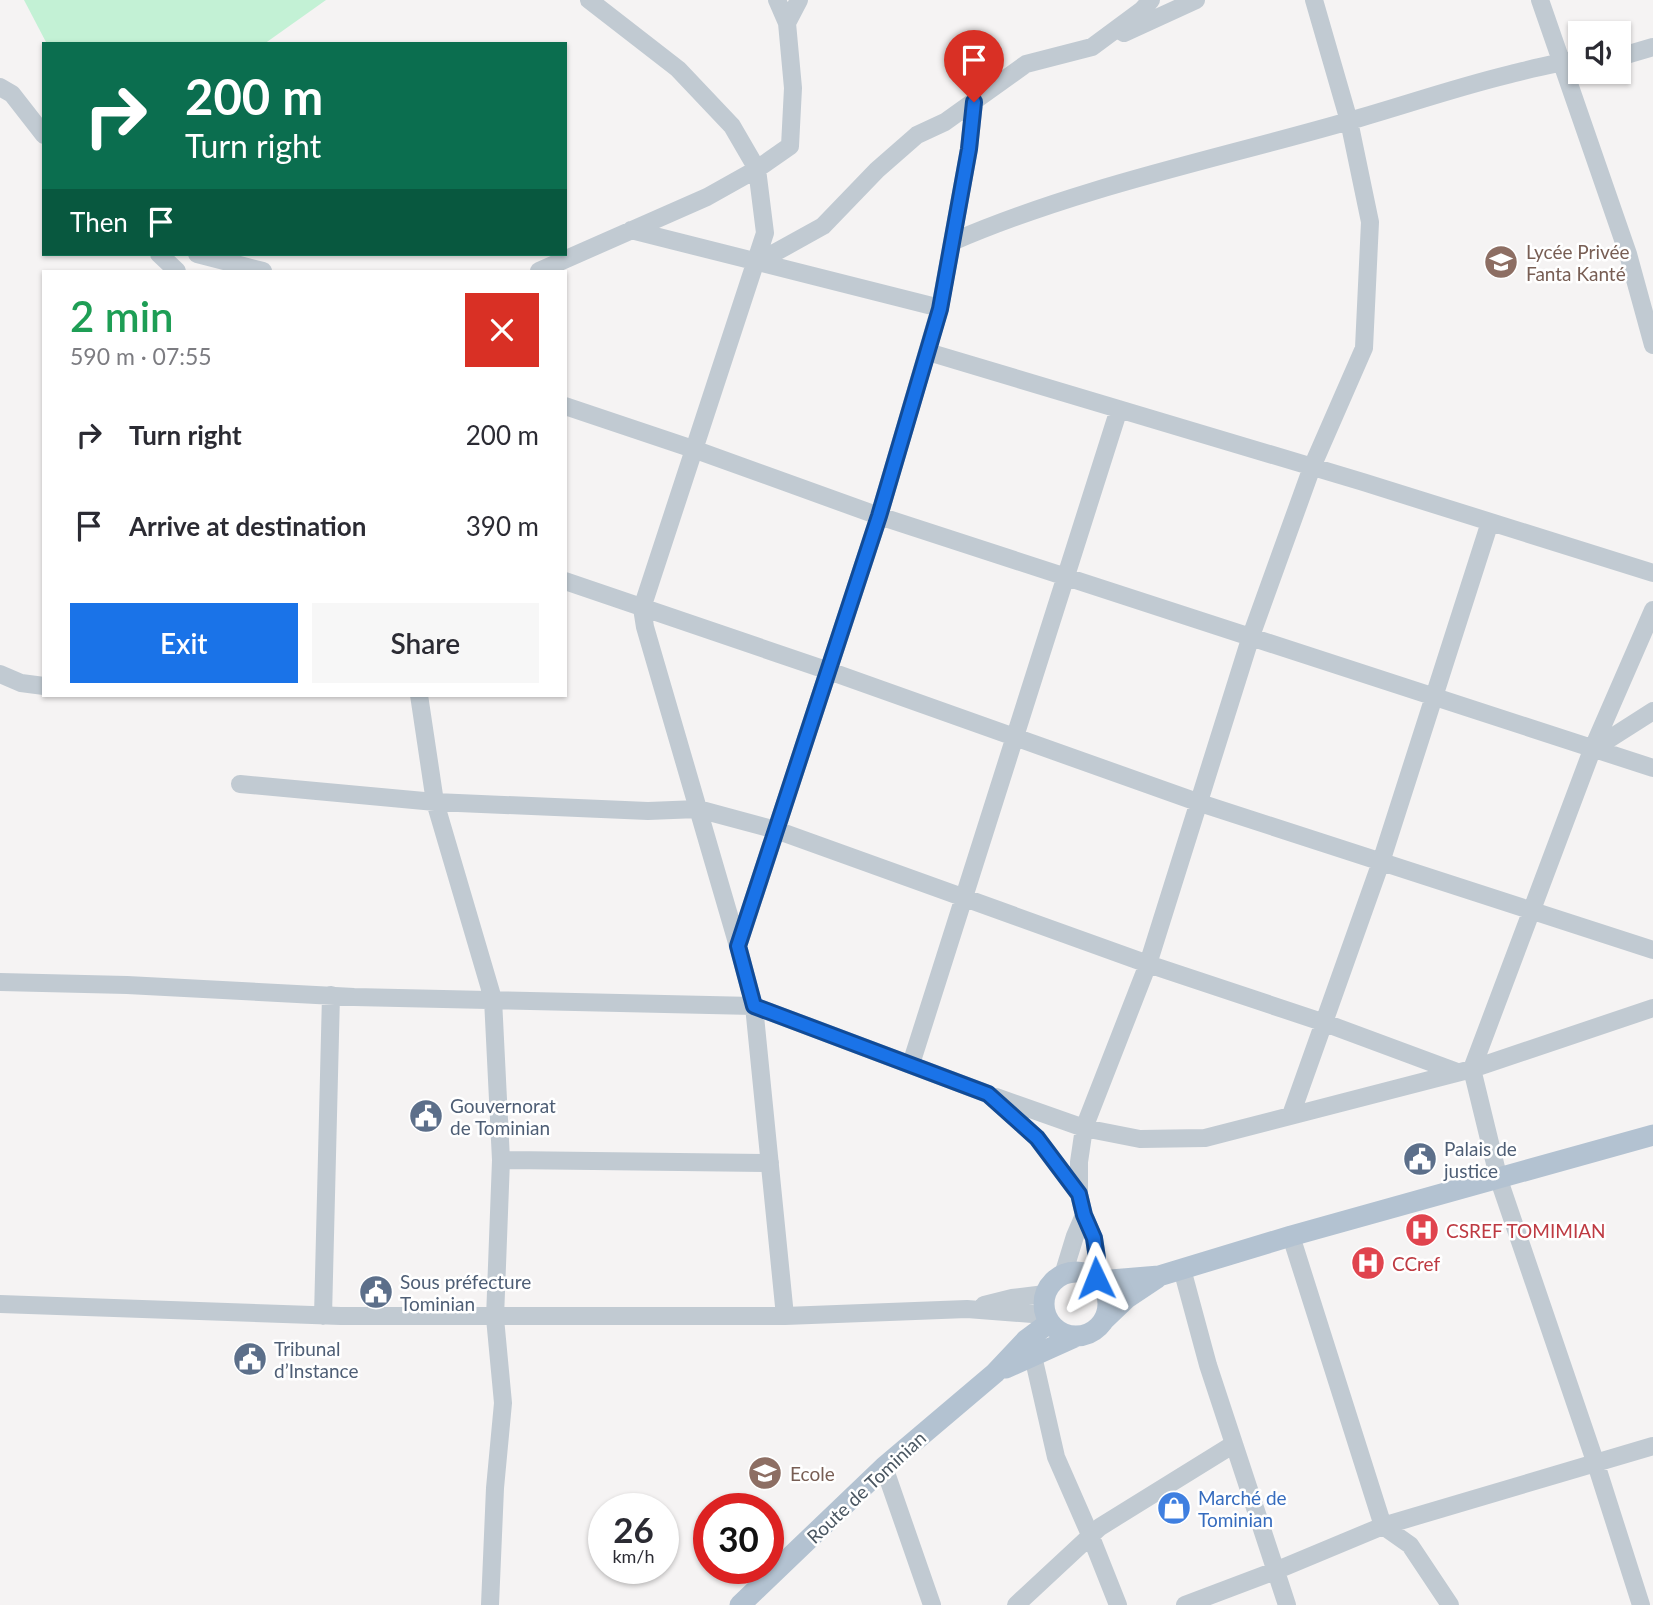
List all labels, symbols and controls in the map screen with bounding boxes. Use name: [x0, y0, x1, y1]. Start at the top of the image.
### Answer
map controls: [1568, 21, 1631, 84]
button: sound: [1568, 21, 1631, 84]
pin: [944, 30, 1004, 102]
icon: arrive: [955, 41, 993, 79]
text: 200 m: [185, 67, 323, 125]
icon: right: [70, 70, 161, 161]
text: Turn right: [185, 126, 321, 165]
icon: arrive: [142, 203, 180, 241]
text: Then: [70, 206, 128, 238]
place label: Lycée Privée Fanta Kanté: [1526, 240, 1630, 285]
school or university icon: Lycée Privée Fanta Kanté: [1482, 243, 1520, 281]
text: 2 min: [70, 291, 174, 341]
button: close: [465, 293, 539, 367]
text: 590 m · 07:55: [70, 342, 212, 370]
icon: right: [70, 416, 108, 454]
text: Turn right: [129, 419, 242, 451]
text: 200 m: [466, 419, 539, 451]
icon: arrive: [70, 507, 108, 545]
text: Arrive at destination: [129, 510, 366, 542]
text: 390 m: [466, 510, 539, 542]
button: Exit: [70, 603, 298, 683]
button: Share: [312, 603, 539, 683]
place label: Gouvernorat de Tominian: [450, 1094, 556, 1139]
public building icon: Gouvernorat de Tominian: [407, 1097, 445, 1135]
place label: Palais de justice: [1443, 1137, 1517, 1182]
public building icon: Palais de justice: [1401, 1140, 1439, 1178]
hospital icon: CSREF TOMIMIAN: [1403, 1211, 1441, 1249]
place label: CSREF TOMIMIAN: [1446, 1219, 1606, 1242]
position arrow: [1059, 1241, 1133, 1315]
hospital icon: CCref: [1349, 1244, 1387, 1282]
place label: CCref: [1392, 1252, 1441, 1275]
place label: Sous préfecture Tominian: [400, 1270, 531, 1315]
public building icon: Sous préfecture Tominian: [357, 1273, 395, 1311]
place label: Tribunal d’Instance: [274, 1337, 359, 1382]
public building icon: Tribunal d’Instance: [231, 1340, 269, 1378]
street label: Route de Tominian: [802, 1426, 930, 1548]
school or university icon: Ecole: [746, 1454, 784, 1492]
place label: Ecole: [790, 1462, 835, 1485]
place label: Marché de Tominian: [1198, 1486, 1287, 1531]
shop icon: Marché de Tominian: [1155, 1489, 1193, 1527]
speed limit sign: 30: [693, 1493, 784, 1584]
text: 26: [613, 1508, 654, 1550]
text: km/h: [612, 1545, 655, 1567]

